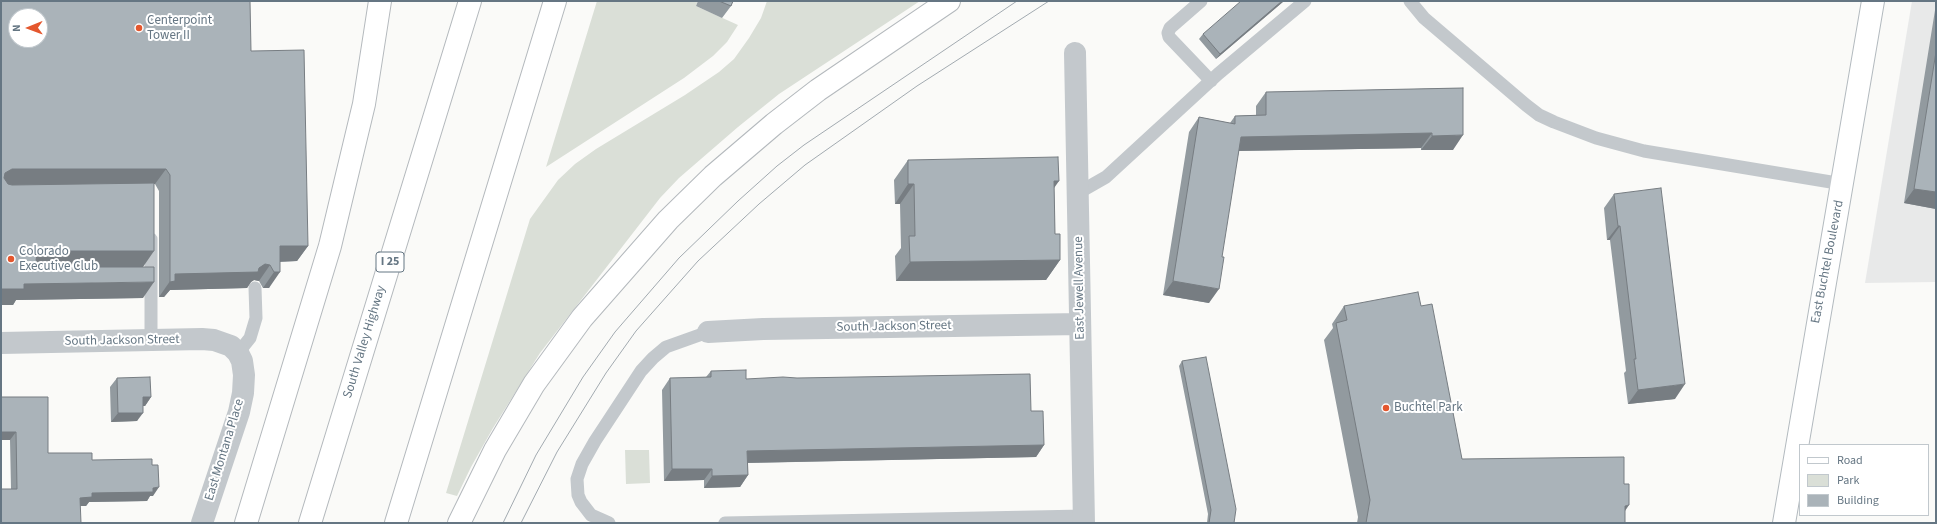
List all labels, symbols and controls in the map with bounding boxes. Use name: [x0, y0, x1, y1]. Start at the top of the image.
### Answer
north arrow: [8, 8, 48, 48]
place label: Centerpoint Tower II: [147, 13, 212, 44]
marker: Centerpoint Tower II: [134, 23, 144, 33]
text: N: [9, 24, 24, 32]
street label: East Buchtel Boulevard: [1808, 199, 1848, 325]
street label: East Jewell Avenue: [1071, 236, 1089, 340]
place label: Colorado Executive Club: [19, 244, 98, 275]
road number: I 25: [376, 252, 404, 272]
marker: Colorado Executive Club: [6, 254, 16, 264]
street label: South Valley Highway: [340, 284, 390, 400]
street label: South Jackson Street: [836, 318, 952, 336]
street label: South Jackson Street: [64, 332, 180, 350]
street label: East Montana Place: [202, 397, 248, 503]
place label: Buchtel Park: [1394, 400, 1463, 416]
marker: Buchtel Park: [1381, 403, 1391, 413]
legend: [1799, 444, 1929, 516]
text: Road: [1837, 452, 1863, 469]
text: Park: [1837, 472, 1859, 489]
text: Building: [1837, 492, 1879, 509]

